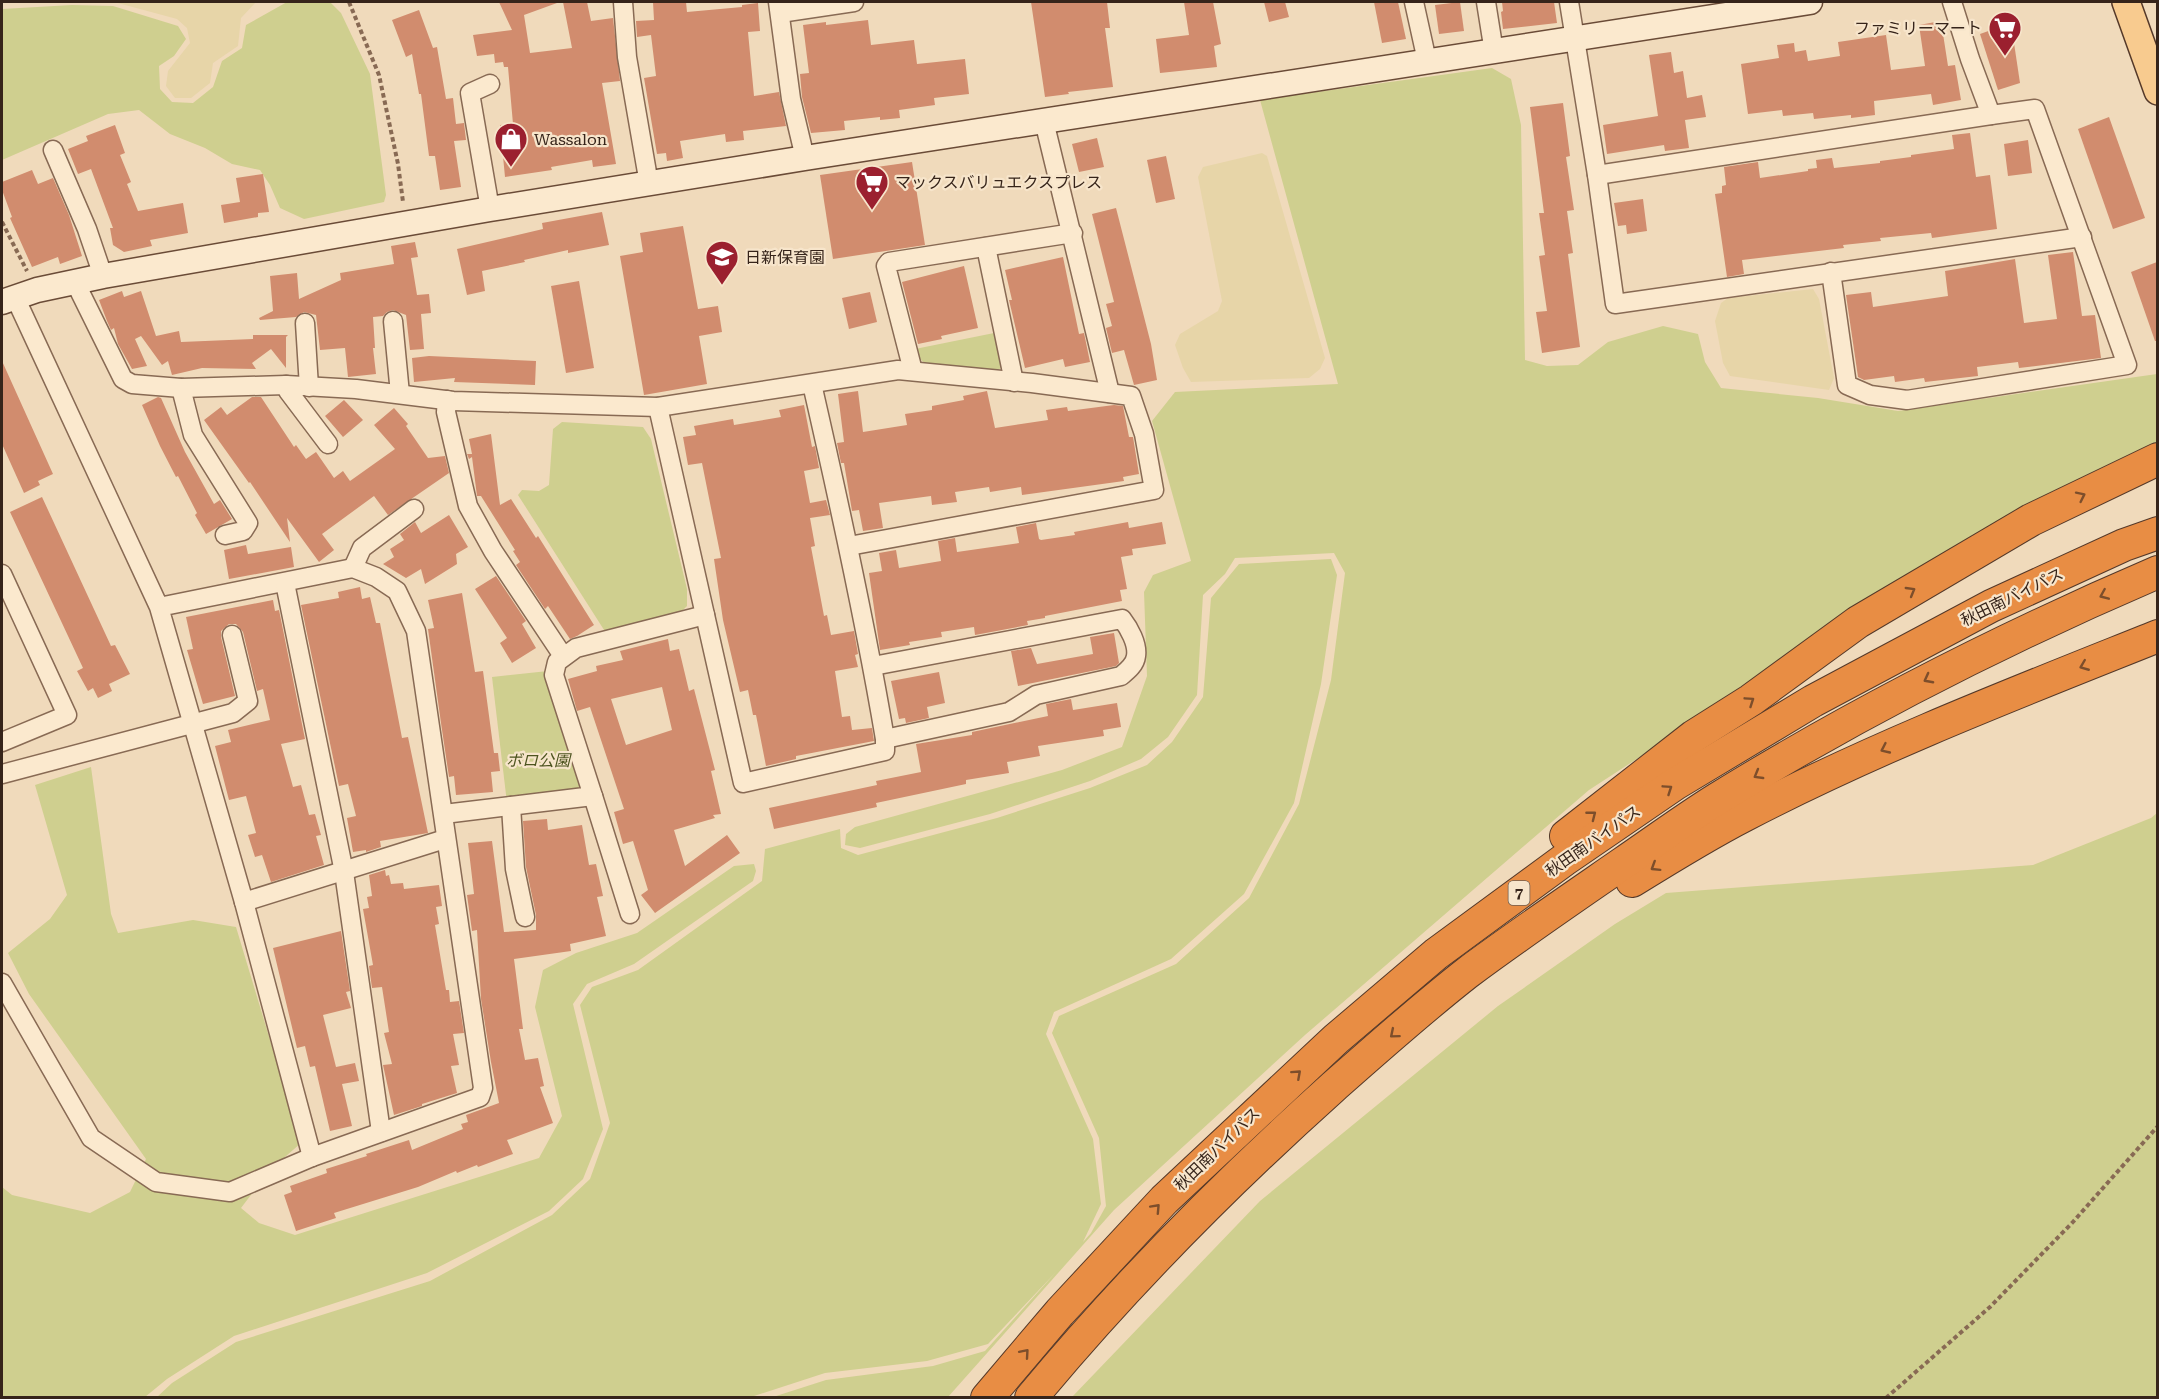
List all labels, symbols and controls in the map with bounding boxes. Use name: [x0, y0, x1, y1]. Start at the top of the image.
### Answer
supermarket icon: ファミリーマート: [1987, 10, 2023, 57]
place label: ファミリーマート: [1854, 19, 1982, 38]
shop icon: Wassalon: [493, 121, 529, 168]
place label: Wassalon: [534, 130, 607, 149]
supermarket icon: マックスバリュエクスプレス: [854, 164, 890, 211]
place label: マックスバリュエクスプレス: [895, 173, 1102, 192]
school or university icon: 日新保育園: [704, 239, 740, 286]
place label: 日新保育園: [745, 248, 825, 267]
one-way arrow: [2074, 492, 2085, 504]
street label: 秋田南バイパス: [1958, 564, 2066, 630]
one-way arrow: [1905, 587, 1915, 598]
one-way arrow: [2099, 588, 2110, 600]
one-way arrow: [2079, 658, 2089, 671]
one-way arrow: [1924, 672, 1934, 683]
one-way arrow: [1743, 697, 1754, 708]
one-way arrow: [1880, 741, 1891, 753]
park label: ボロ公園: [506, 751, 572, 770]
one-way arrow: [1754, 768, 1764, 779]
one-way arrow: [1661, 785, 1672, 796]
street label: 秋田南バイパス: [1542, 801, 1644, 881]
one-way arrow: [1585, 811, 1596, 822]
one-way arrow: [1651, 859, 1661, 871]
road number: 7: [1508, 881, 1530, 905]
one-way arrow: [1390, 1027, 1401, 1038]
one-way arrow: [1291, 1070, 1301, 1081]
street label: 秋田南バイパス: [1170, 1103, 1264, 1195]
one-way arrow: [1149, 1205, 1160, 1215]
one-way arrow: [1018, 1349, 1029, 1360]

